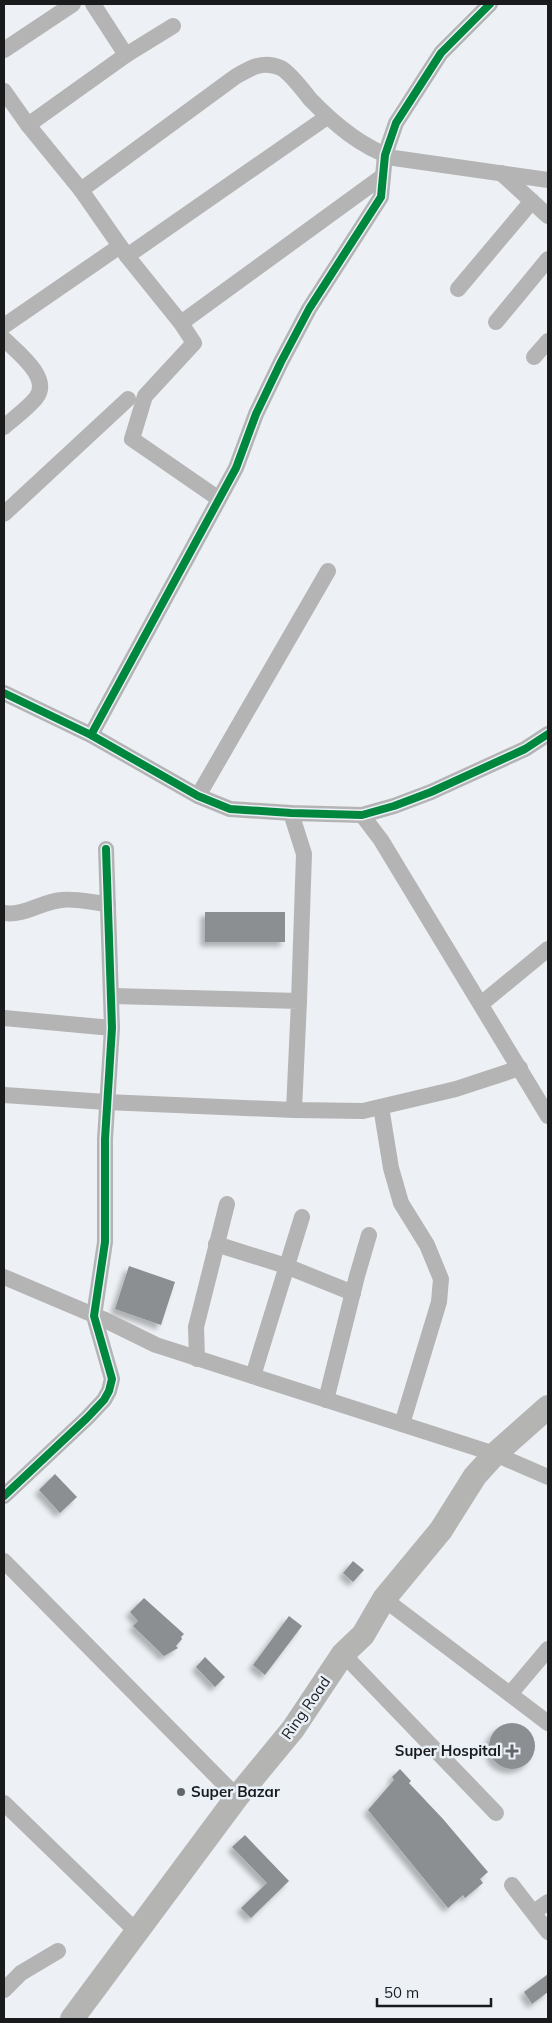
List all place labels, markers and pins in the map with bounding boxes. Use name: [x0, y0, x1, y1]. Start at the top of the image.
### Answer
place label: Super Hospital: [395, 1741, 501, 1760]
marker: Super Hospital: [505, 1744, 519, 1758]
place label: Super Bazar: [191, 1782, 280, 1801]
marker: Super Bazar: [175, 1786, 187, 1798]

